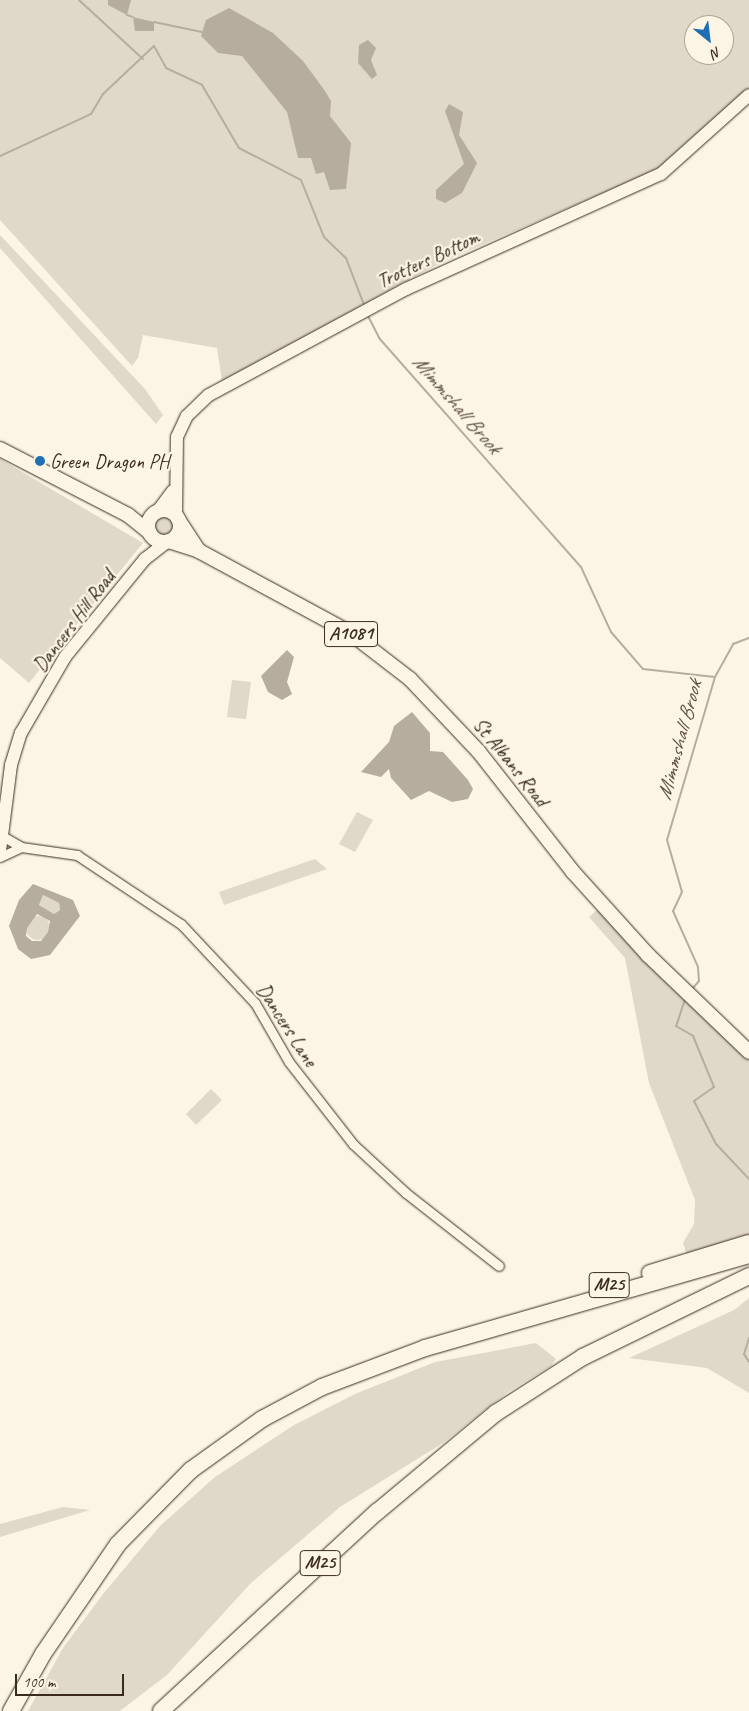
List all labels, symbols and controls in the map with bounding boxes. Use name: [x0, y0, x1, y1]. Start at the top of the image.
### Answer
north arrow: [684, 15, 734, 65]
text: N: [708, 43, 724, 62]
street label: Trotters Bottom: [373, 225, 483, 293]
water label: Mimmshall Brook: [407, 350, 507, 458]
place label: Green Dragon PH: [50, 449, 170, 473]
marker: Green Dragon PH: [34, 455, 46, 467]
street label: Dancers Hill Road: [28, 565, 120, 677]
road number: A1081: [324, 618, 378, 650]
water label: Mimmshall Brook: [651, 678, 707, 802]
street label: St Albans Road: [468, 713, 554, 811]
street label: Dancers Lane: [251, 979, 323, 1071]
road number: M25: [588, 1268, 630, 1302]
road number: M25: [299, 1546, 341, 1580]
scale bar: [18, 1664, 126, 1696]
text: 100 m: [23, 1673, 55, 1692]

